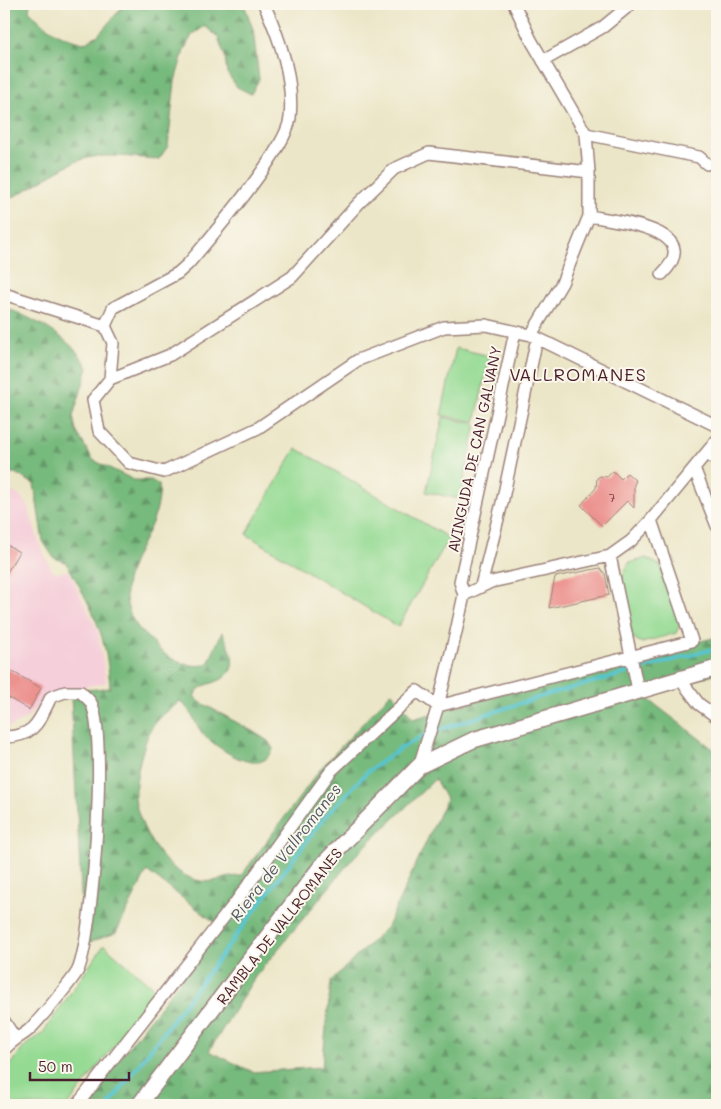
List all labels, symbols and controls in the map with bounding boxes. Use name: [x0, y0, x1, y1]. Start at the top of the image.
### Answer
street label: AVINGUDA DE CAN GALVANY: [442, 344, 506, 554]
district label: VALLROMANES: [509, 362, 647, 386]
house number: 7: [609, 489, 616, 505]
water label: Riera de Vallromanes: [225, 779, 345, 925]
street label: RAMBLA DE VALLROMANES: [212, 844, 346, 1008]
scale bar: [30, 1049, 129, 1081]
text: 50 m: [38, 1056, 73, 1076]

